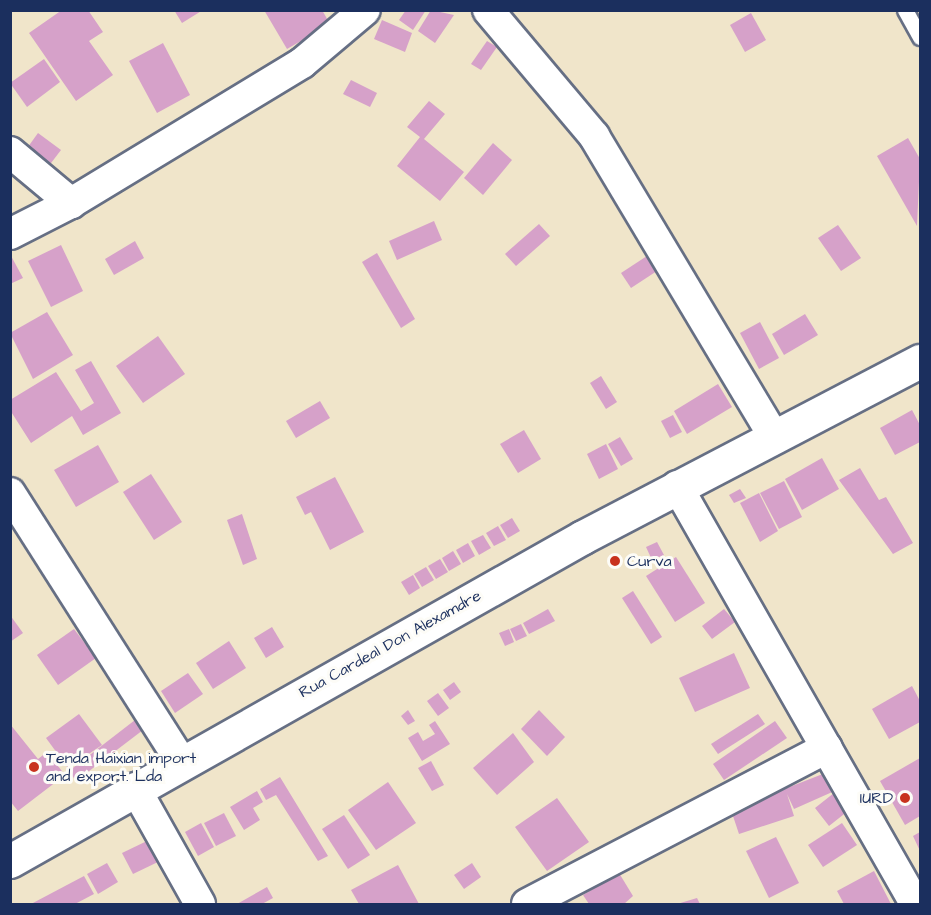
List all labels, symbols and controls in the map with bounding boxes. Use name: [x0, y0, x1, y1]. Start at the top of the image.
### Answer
place label: Curva: [627, 551, 672, 571]
marker: Curva: [608, 554, 622, 568]
street label: Rua Cardeal Don Alexamdre: [296, 586, 484, 702]
place label: Tenda Haixian import and export. Lda: [46, 748, 196, 786]
marker: Tenda Haixian import and export. Lda: [27, 760, 41, 774]
place label: IURD: [860, 788, 893, 808]
marker: IURD: [898, 791, 912, 805]

